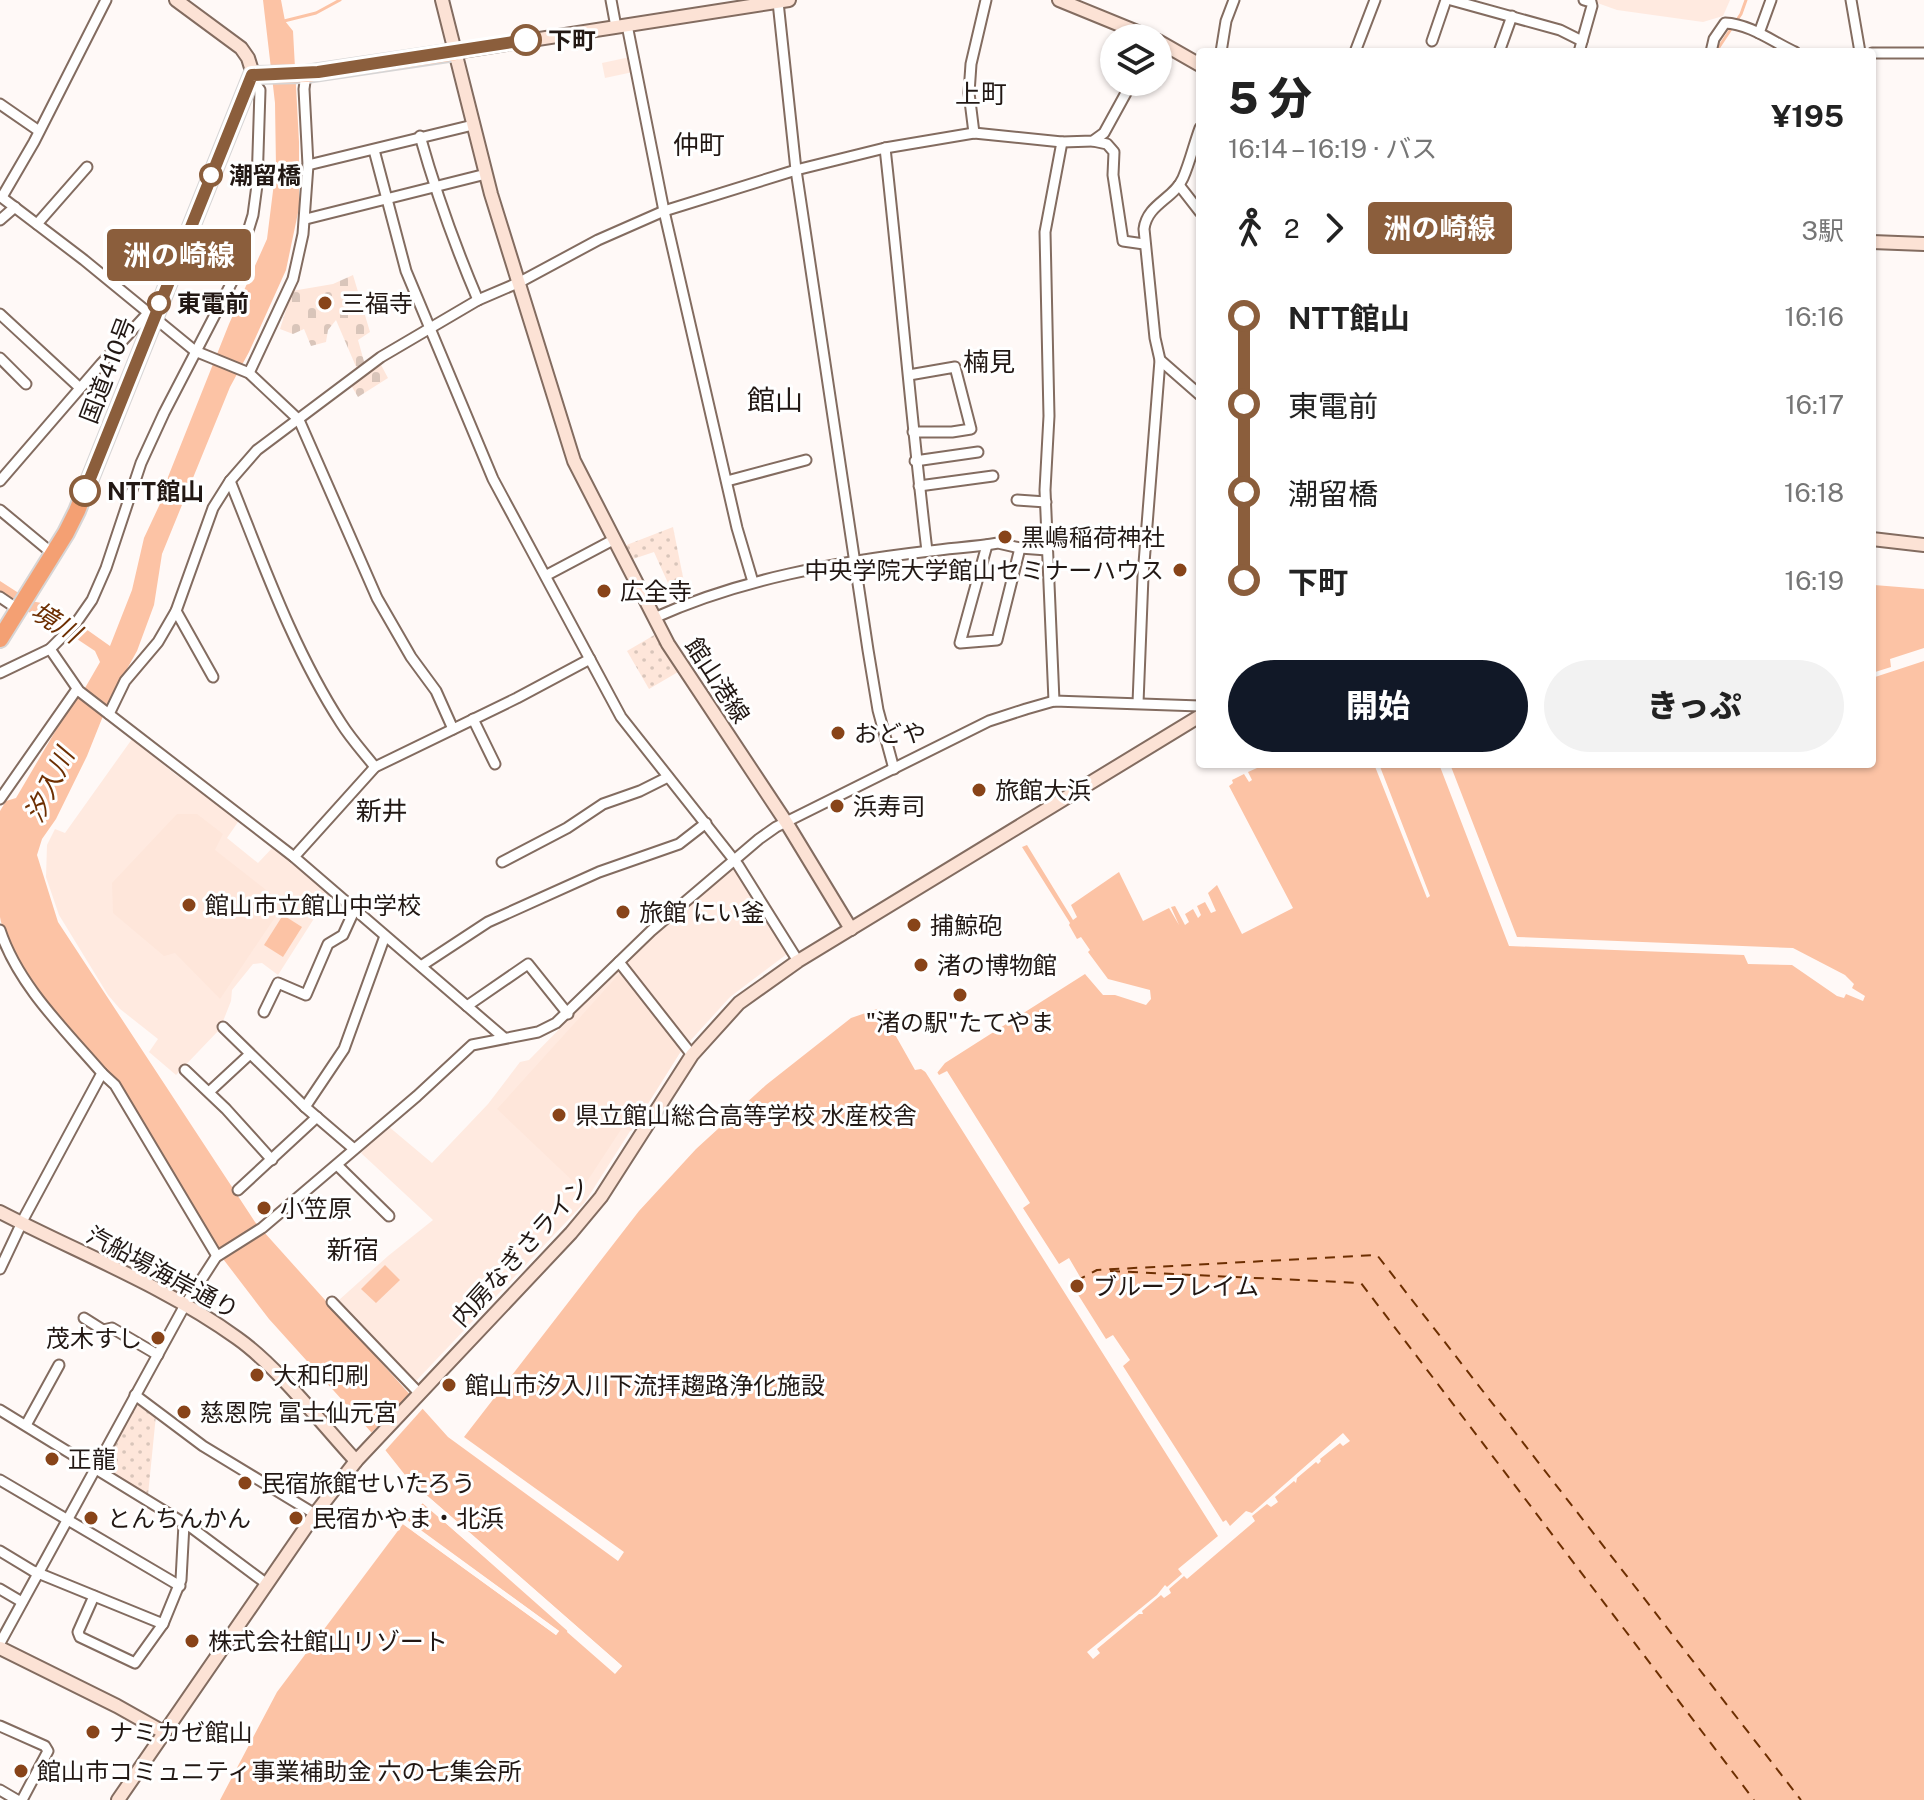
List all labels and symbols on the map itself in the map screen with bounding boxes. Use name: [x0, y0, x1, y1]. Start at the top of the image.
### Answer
marker: 下町: [511, 25, 541, 55]
place label: 下町: [548, 26, 596, 54]
district label: 上町: [955, 78, 1007, 109]
district label: 仲町: [673, 129, 725, 160]
place label: 潮留橋: [229, 161, 301, 189]
marker: 潮留橋: [200, 164, 222, 186]
line badge: 洲の崎線: [123, 229, 235, 281]
place label: 東電前: [177, 289, 249, 317]
place label: 三福寺: [341, 289, 413, 317]
marker: 東電前: [148, 292, 170, 314]
marker: 三福寺: [316, 294, 334, 312]
street label: 国道410号: [74, 313, 140, 427]
district label: 楠見: [963, 346, 1015, 377]
district label: 館山: [747, 383, 803, 416]
marker: NTT館山: [70, 476, 100, 506]
place label: NTT館山: [107, 477, 204, 505]
place label: 黒嶋稲荷神社: [1021, 523, 1165, 551]
marker: 黒嶋稲荷神社: [996, 528, 1014, 546]
place label: 中央学院大学館山セミナーハウス: [804, 556, 1164, 584]
marker: 中央学院大学館山セミナーハウス: [1171, 561, 1189, 579]
place label: 広全寺: [620, 577, 692, 605]
marker: 広全寺: [595, 582, 613, 600]
water label: 境川: [26, 595, 89, 651]
street label: 館山港線: [680, 632, 756, 728]
place label: おどや: [854, 719, 926, 747]
marker: おどや: [829, 724, 847, 742]
water label: 汐入川: [18, 740, 81, 827]
place label: 旅館大浜: [995, 776, 1091, 804]
marker: 旅館大浜: [970, 781, 988, 799]
place label: 浜寿司: [853, 792, 925, 820]
district label: 新井: [356, 795, 408, 826]
marker: 浜寿司: [828, 797, 846, 815]
place label: 館山市立館山中学校: [205, 891, 421, 919]
marker: 館山市立館山中学校: [180, 896, 198, 914]
place label: 旅館 にい釜: [639, 898, 765, 926]
marker: 旅館 にい釜: [614, 903, 632, 921]
place label: 捕鯨砲: [930, 911, 1002, 939]
marker: 捕鯨砲: [905, 916, 923, 934]
place label: 渚の博物館: [937, 951, 1057, 979]
marker: 渚の博物館: [912, 956, 930, 974]
marker: "渚の駅"たてやま: [951, 986, 969, 1004]
place label: "渚の駅"たてやま: [866, 1008, 1054, 1036]
place label: 県立館山総合高等学校 水産校舎: [575, 1101, 917, 1129]
marker: 県立館山総合高等学校 水産校舎: [550, 1106, 568, 1124]
street label: 内房なぎさライン: [445, 1170, 595, 1332]
place label: 小笠原: [280, 1194, 352, 1222]
marker: 小笠原: [255, 1199, 273, 1217]
street label: 汽船場海岸通り: [82, 1220, 244, 1324]
district label: 新宿: [327, 1234, 379, 1265]
place label: ブルーフレイム: [1093, 1272, 1259, 1300]
marker: ブルーフレイム: [1068, 1277, 1086, 1295]
place label: 茂木すし: [46, 1324, 142, 1352]
marker: 茂木すし: [149, 1329, 167, 1347]
place label: 大和印刷: [273, 1361, 369, 1389]
marker: 大和印刷: [248, 1366, 266, 1384]
place label: 館山市汐入川下流拝趨路浄化施設: [465, 1371, 825, 1399]
marker: 館山市汐入川下流拝趨路浄化施設: [440, 1376, 458, 1394]
place label: 慈恩院 冨士仙元宮: [200, 1398, 398, 1426]
marker: 慈恩院 冨士仙元宮: [175, 1403, 193, 1421]
place label: 正龍: [68, 1445, 116, 1473]
marker: 正龍: [43, 1450, 61, 1468]
place label: 民宿旅館せいたろう: [261, 1469, 476, 1497]
marker: 民宿旅館せいたろう: [236, 1474, 254, 1492]
place label: とんちんかん: [107, 1504, 251, 1532]
place label: 民宿かやま・北浜: [312, 1504, 504, 1532]
marker: とんちんかん: [82, 1509, 100, 1527]
marker: 民宿かやま・北浜: [287, 1509, 305, 1527]
place label: 株式会社館山リゾート: [208, 1627, 448, 1655]
marker: 株式会社館山リゾート: [183, 1632, 201, 1650]
place label: ナミカゼ館山: [109, 1718, 253, 1746]
marker: ナミカゼ館山: [84, 1723, 102, 1741]
place label: 館山市コミュニティ事業補助金 六の七集会所: [37, 1757, 521, 1785]
marker: 館山市コミュニティ事業補助金 六の七集会所: [12, 1762, 30, 1780]

